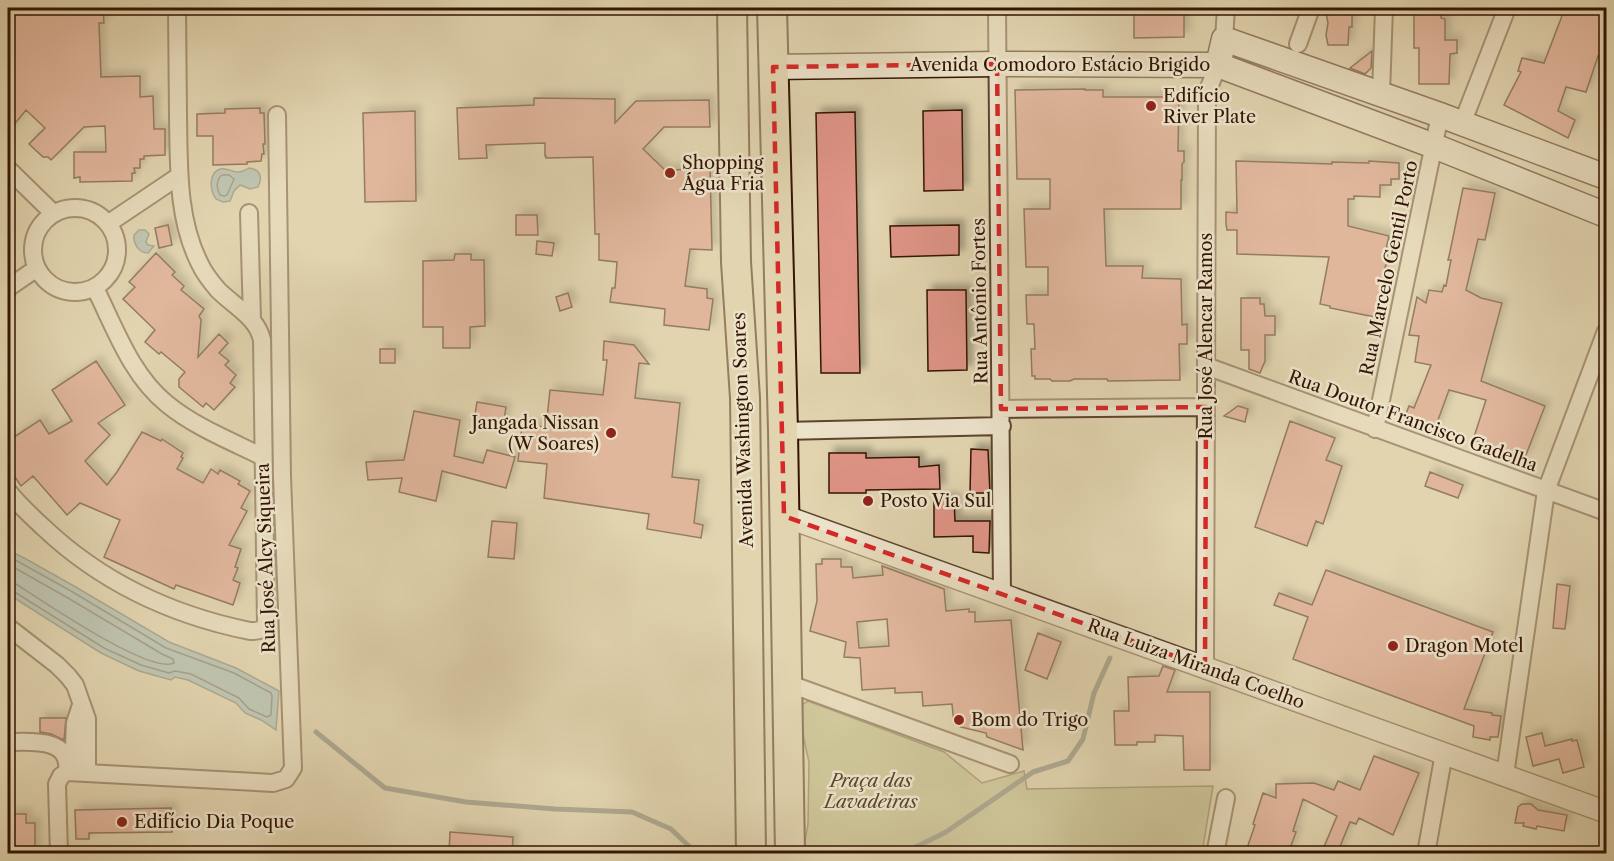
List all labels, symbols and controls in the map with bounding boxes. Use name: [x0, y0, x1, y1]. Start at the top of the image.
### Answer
street label: Avenida Comodoro Estácio Brigido: [909, 54, 1210, 76]
place label: Edifício River Plate: [1163, 85, 1256, 128]
marker: Edifício River Plate: [1144, 99, 1158, 113]
place label: Shopping Água Fria: [681, 152, 765, 195]
street label: Rua Marcelo Gentil Porto: [1355, 159, 1423, 377]
marker: Shopping Água Fria: [663, 166, 677, 180]
street label: Rua Antônio Fortes: [968, 218, 992, 384]
street label: Rua José Alencar Ramos: [1195, 233, 1217, 439]
street label: Avenida Washington Soares: [728, 312, 758, 549]
street label: Rua Doutor Francisco Gadelha: [1285, 366, 1541, 477]
place label: Jangada Nissan (W Soares): [468, 412, 599, 455]
marker: Jangada Nissan (W Soares): [604, 426, 618, 440]
street label: Rua José Alcy Siqueira: [252, 462, 280, 654]
place label: Posto Via Sul: [880, 490, 991, 512]
marker: Posto Via Sul: [861, 494, 875, 508]
street label: Rua Luiza Miranda Coelho: [1084, 614, 1308, 714]
place label: Dragon Motel: [1405, 635, 1524, 657]
marker: Dragon Motel: [1386, 639, 1400, 653]
place label: Bom do Trigo: [971, 709, 1088, 731]
marker: Bom do Trigo: [952, 713, 966, 727]
park label: Praça das Lavadeiras: [822, 770, 918, 813]
place label: Edifício Dia Poque: [134, 811, 294, 833]
marker: Edifício Dia Poque: [115, 815, 129, 829]

